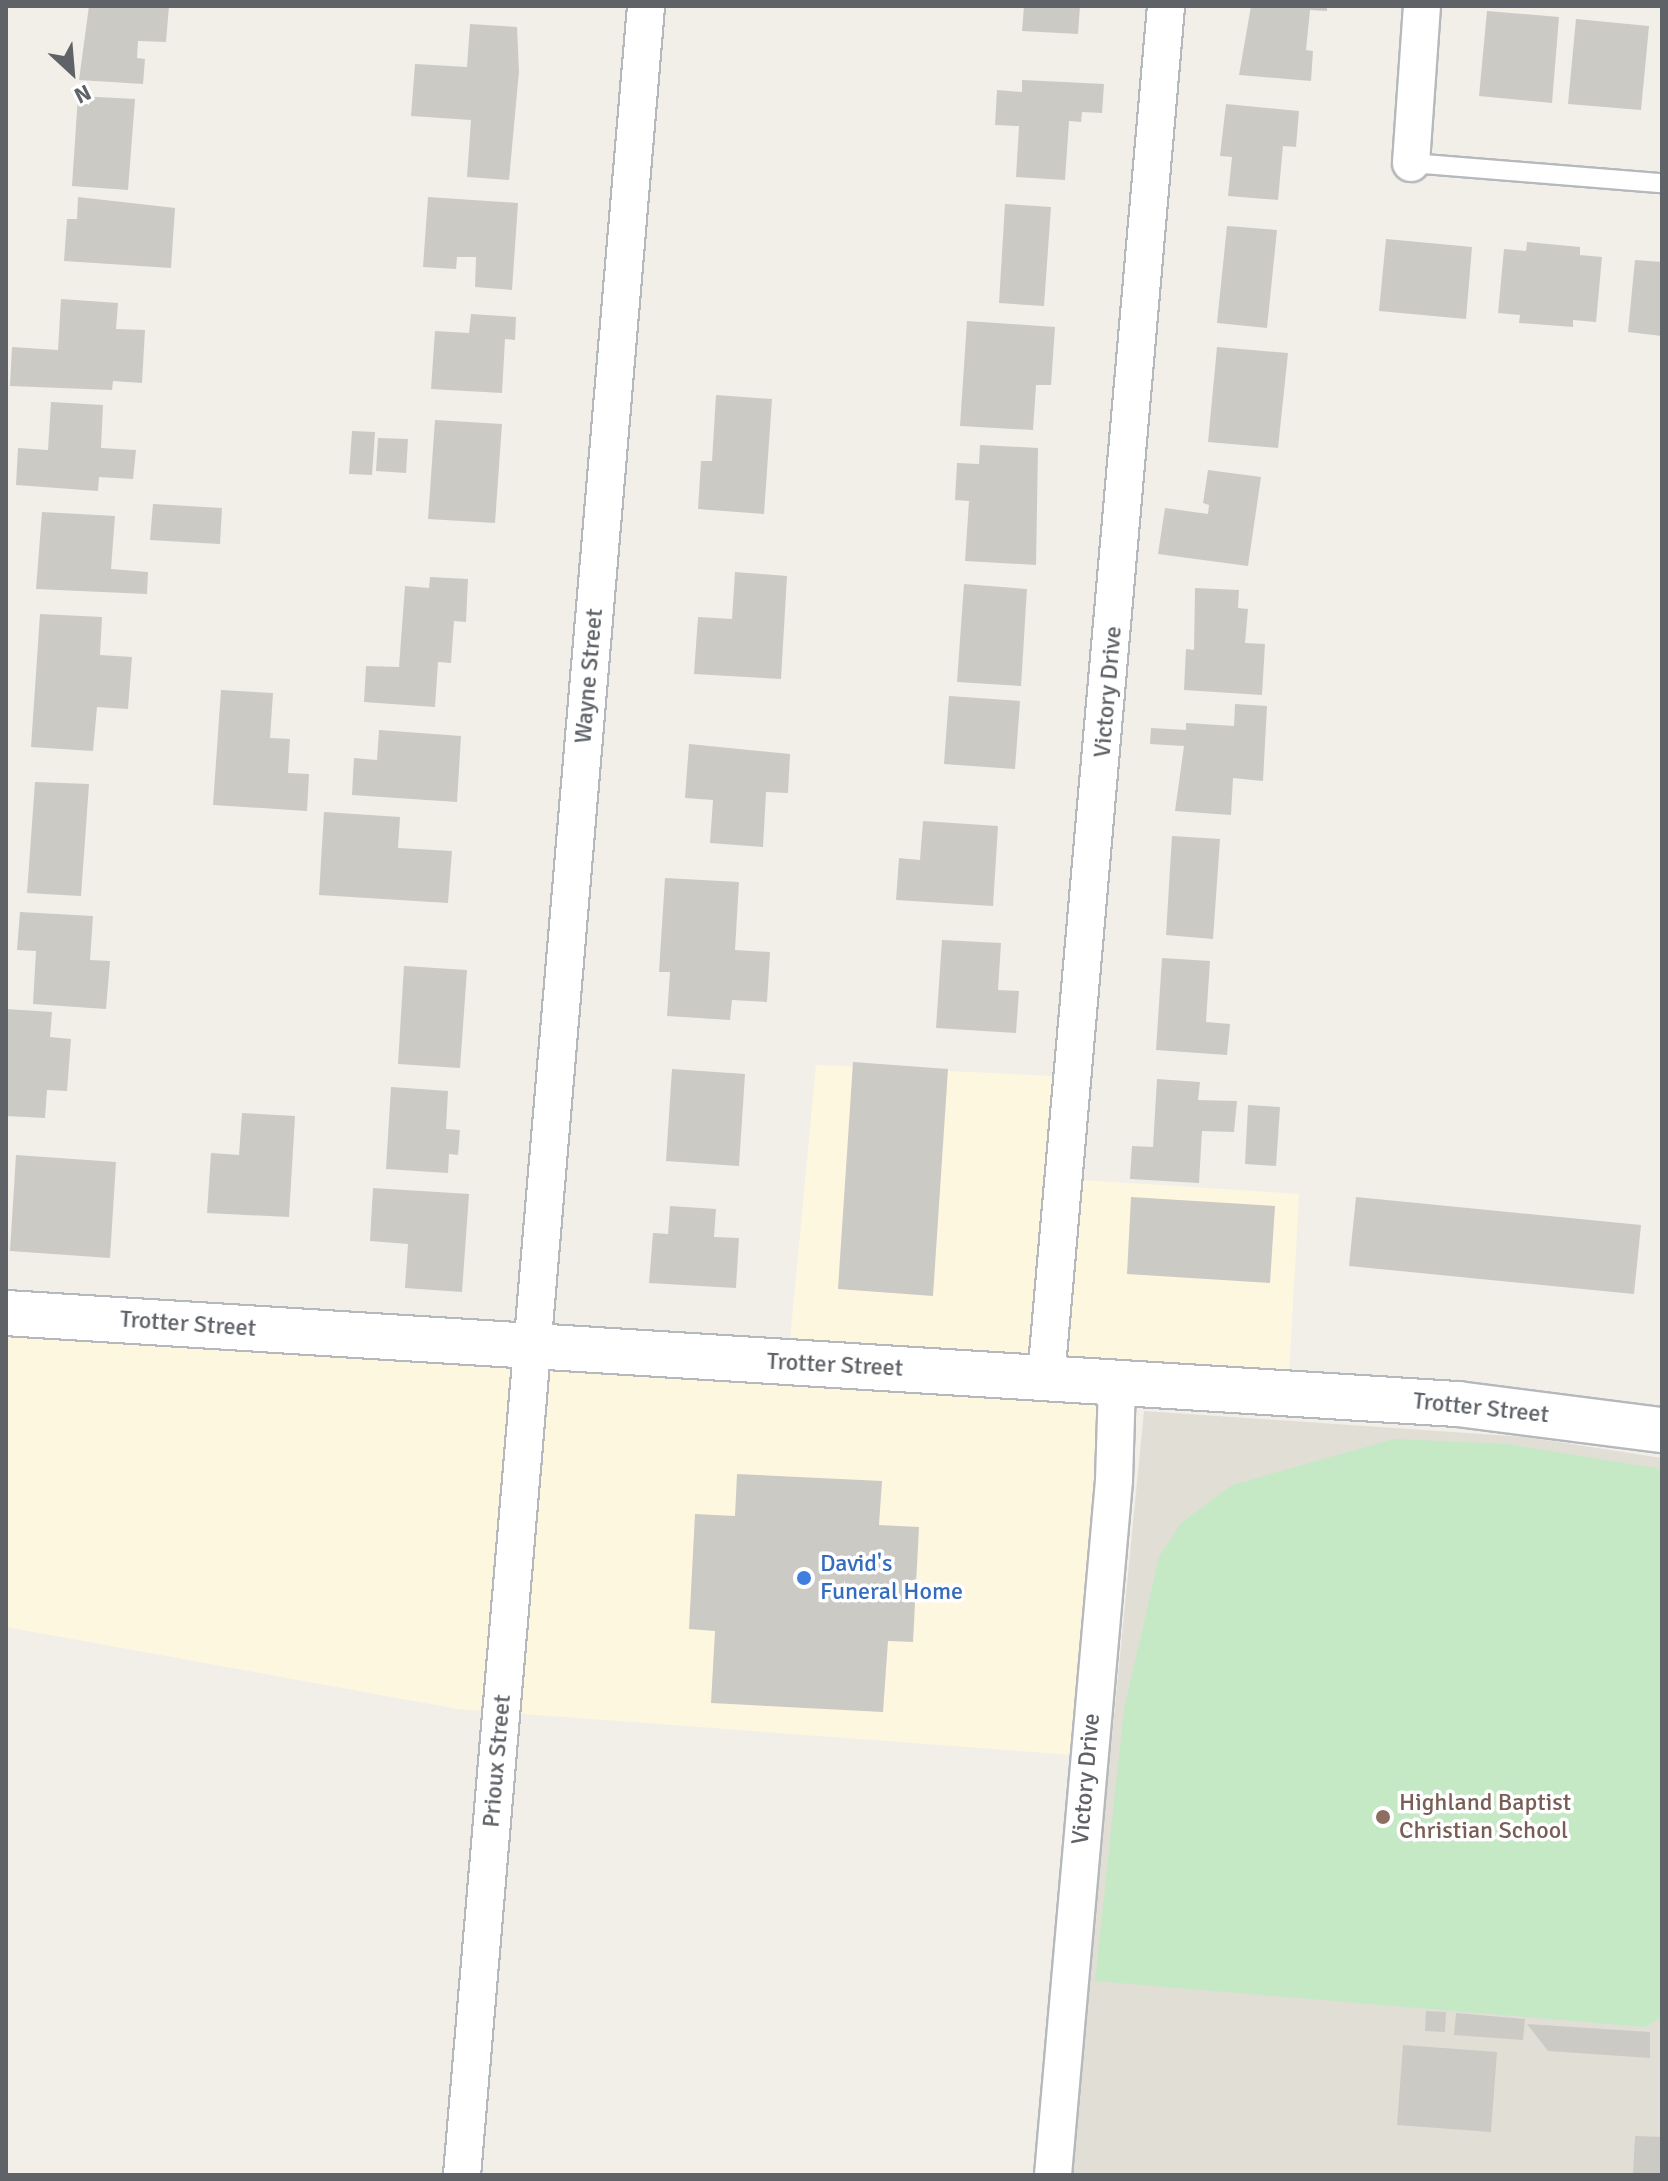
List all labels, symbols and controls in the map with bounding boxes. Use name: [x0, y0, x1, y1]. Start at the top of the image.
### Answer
north arrow: [32, 32, 112, 112]
text: N: [70, 79, 96, 110]
street label: Wayne Street: [569, 607, 609, 745]
street label: Victory Drive: [1088, 625, 1128, 759]
street label: Trotter Street: [119, 1305, 257, 1343]
street label: Trotter Street: [766, 1347, 904, 1383]
street label: Trotter Street: [1412, 1387, 1550, 1429]
place label: David's Funeral Home: [820, 1550, 963, 1606]
marker: David's Funeral Home: [795, 1569, 813, 1587]
street label: Prioux Street: [477, 1693, 517, 1829]
street label: Victory Drive: [1066, 1712, 1106, 1846]
place label: Highland Baptist Christian School: [1399, 1789, 1571, 1845]
marker: Highland Baptist Christian School: [1374, 1808, 1392, 1826]

